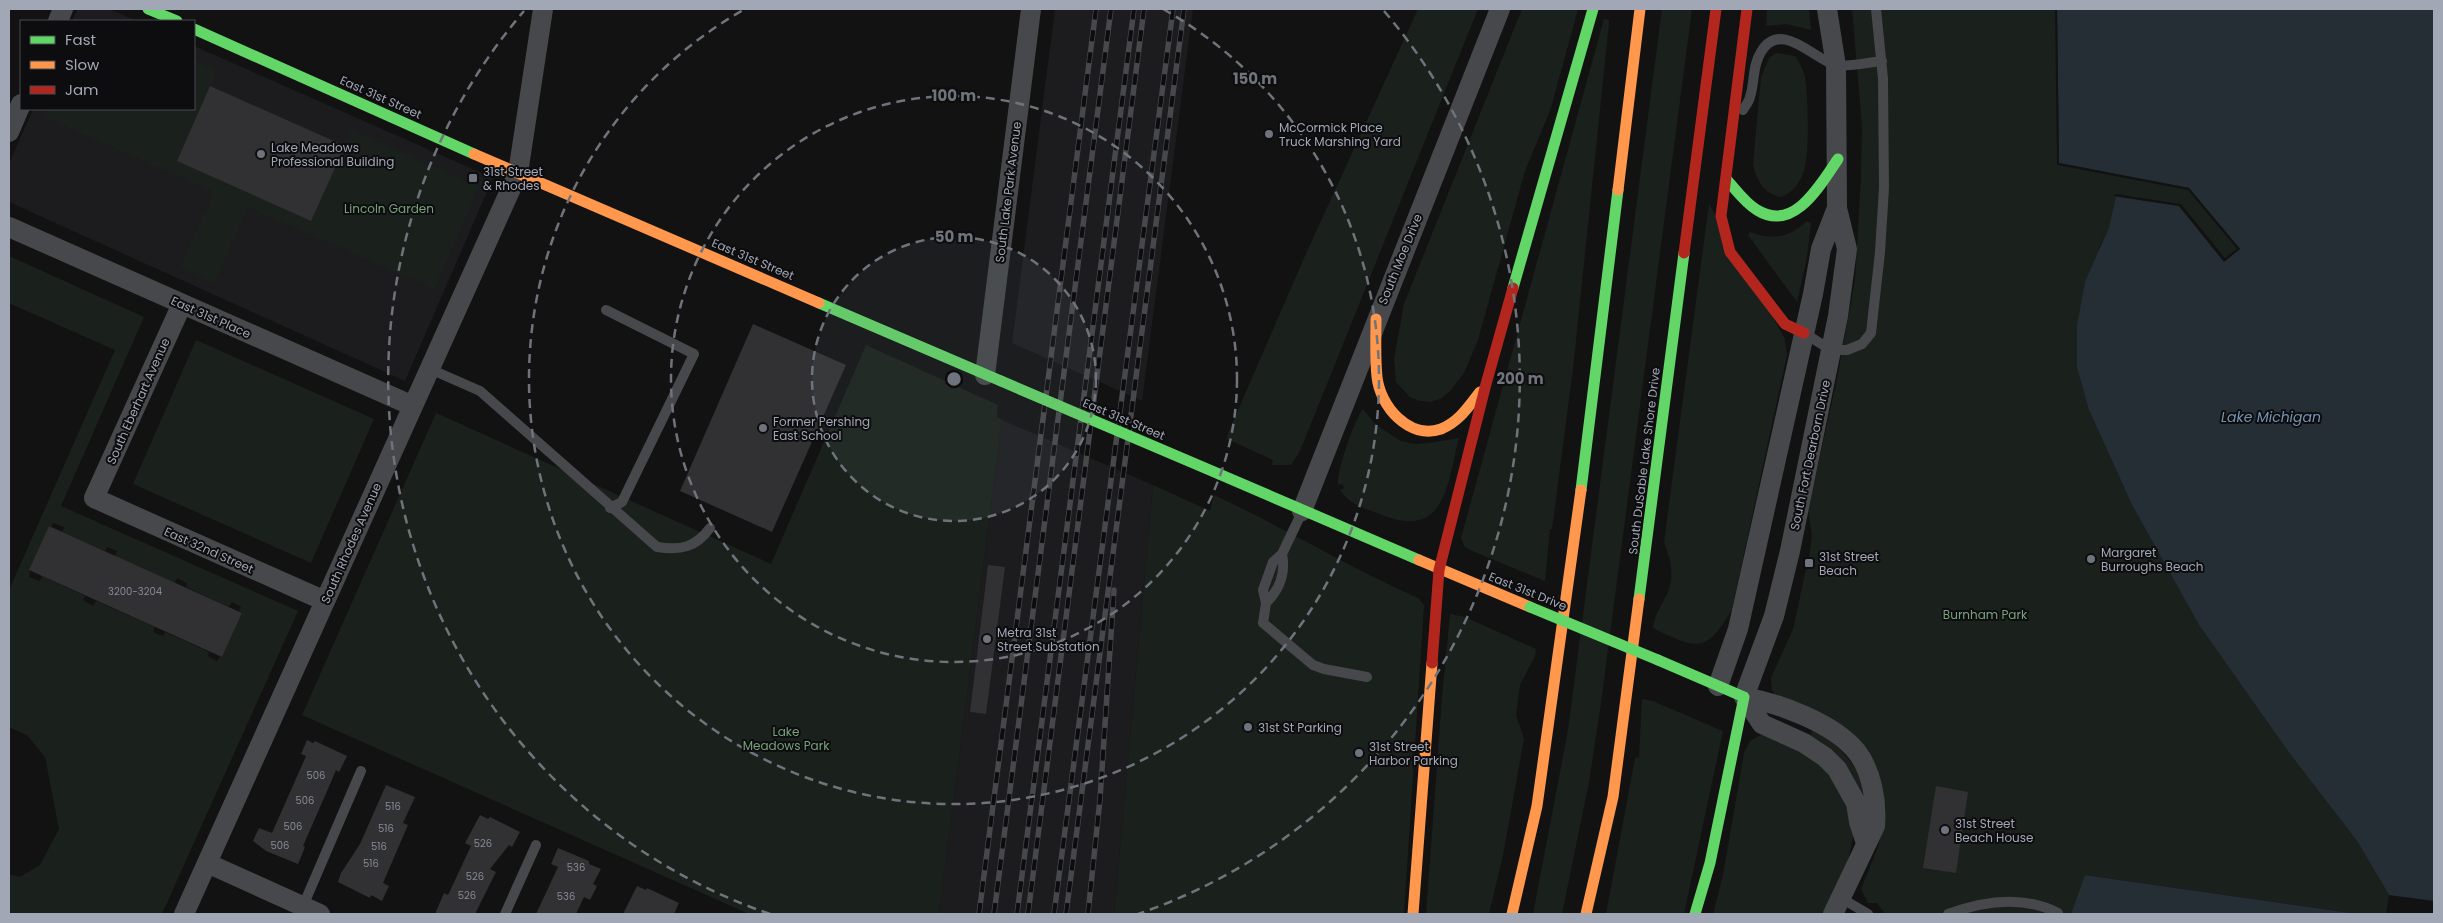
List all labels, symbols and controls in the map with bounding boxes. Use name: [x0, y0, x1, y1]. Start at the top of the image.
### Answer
legend: [20, 20, 195, 110]
text: Fast: [65, 29, 96, 50]
text: Slow: [65, 54, 100, 75]
text: 150 m: [1233, 68, 1277, 89]
street label: East 31st Street: [337, 71, 425, 123]
text: Jam: [65, 79, 99, 100]
text: 100 m: [932, 85, 976, 106]
place label: McCormick Place Truck Marshing Yard: [1279, 119, 1401, 150]
street label: South Lake Park Avenue: [991, 121, 1025, 263]
marker: McCormick Place Truck Marshing Yard: [1263, 128, 1275, 140]
place label: Lake Meadows Professional Building: [271, 139, 394, 170]
marker: Lake Meadows Professional Building: [255, 148, 267, 160]
place label: 31st Street & Rhodes: [483, 163, 543, 194]
marker: 31st Street & Rhodes: [467, 172, 479, 184]
park label: Lincoln Garden: [344, 200, 434, 217]
street label: South Moe Drive: [1374, 211, 1426, 307]
text: 50 m: [935, 226, 973, 247]
street label: East 31st Street: [709, 234, 797, 284]
street label: East 31st Place: [168, 292, 254, 342]
street label: South Eberhart Avenue: [102, 335, 174, 467]
street label: South DuSable Lake Shore Drive: [1624, 366, 1664, 556]
text: 200 m: [1496, 368, 1544, 389]
centre of rings: [945, 370, 963, 388]
street label: South Fort Dearborn Drive: [1786, 378, 1834, 532]
street label: East 31st Street: [1080, 394, 1168, 444]
water label: Lake Michigan: [2221, 407, 2321, 427]
place label: Former Pershing East School: [773, 413, 870, 444]
marker: Former Pershing East School: [757, 422, 769, 434]
street label: South Rhodes Avenue: [317, 480, 385, 606]
street label: East 32nd Street: [162, 523, 256, 577]
place label: Margaret Burroughs Beach: [2101, 544, 2203, 575]
place label: 31st Street Beach: [1819, 548, 1879, 579]
marker: Margaret Burroughs Beach: [2085, 553, 2097, 565]
marker: 31st Street Beach: [1803, 557, 1815, 569]
street label: East 31st Drive: [1486, 568, 1570, 614]
house number: 3200-3204: [108, 584, 162, 599]
park label: Burnham Park: [1943, 606, 2028, 623]
place label: Metra 31st Street Substation: [997, 624, 1100, 655]
marker: Metra 31st Street Substation: [981, 633, 993, 645]
place label: 31st St Parking: [1258, 719, 1342, 736]
marker: 31st St Parking: [1242, 721, 1254, 733]
park label: Lake Meadows Park: [743, 723, 830, 754]
place label: 31st Street Harbor Parking: [1369, 738, 1458, 769]
marker: 31st Street Harbor Parking: [1353, 747, 1365, 759]
house number: 506: [307, 768, 325, 783]
house number: 506: [296, 793, 314, 808]
house number: 516: [385, 799, 401, 814]
place label: 31st Street Beach House: [1955, 815, 2033, 846]
house number: 506: [284, 819, 302, 834]
house number: 516: [378, 821, 394, 836]
marker: 31st Street Beach House: [1939, 824, 1951, 836]
house number: 526: [474, 836, 492, 851]
house number: 506: [271, 838, 289, 853]
house number: 516: [371, 839, 387, 854]
house number: 516: [363, 856, 379, 871]
house number: 536: [567, 860, 585, 875]
house number: 526: [466, 869, 484, 884]
house number: 526: [458, 888, 476, 903]
house number: 536: [557, 889, 575, 904]

